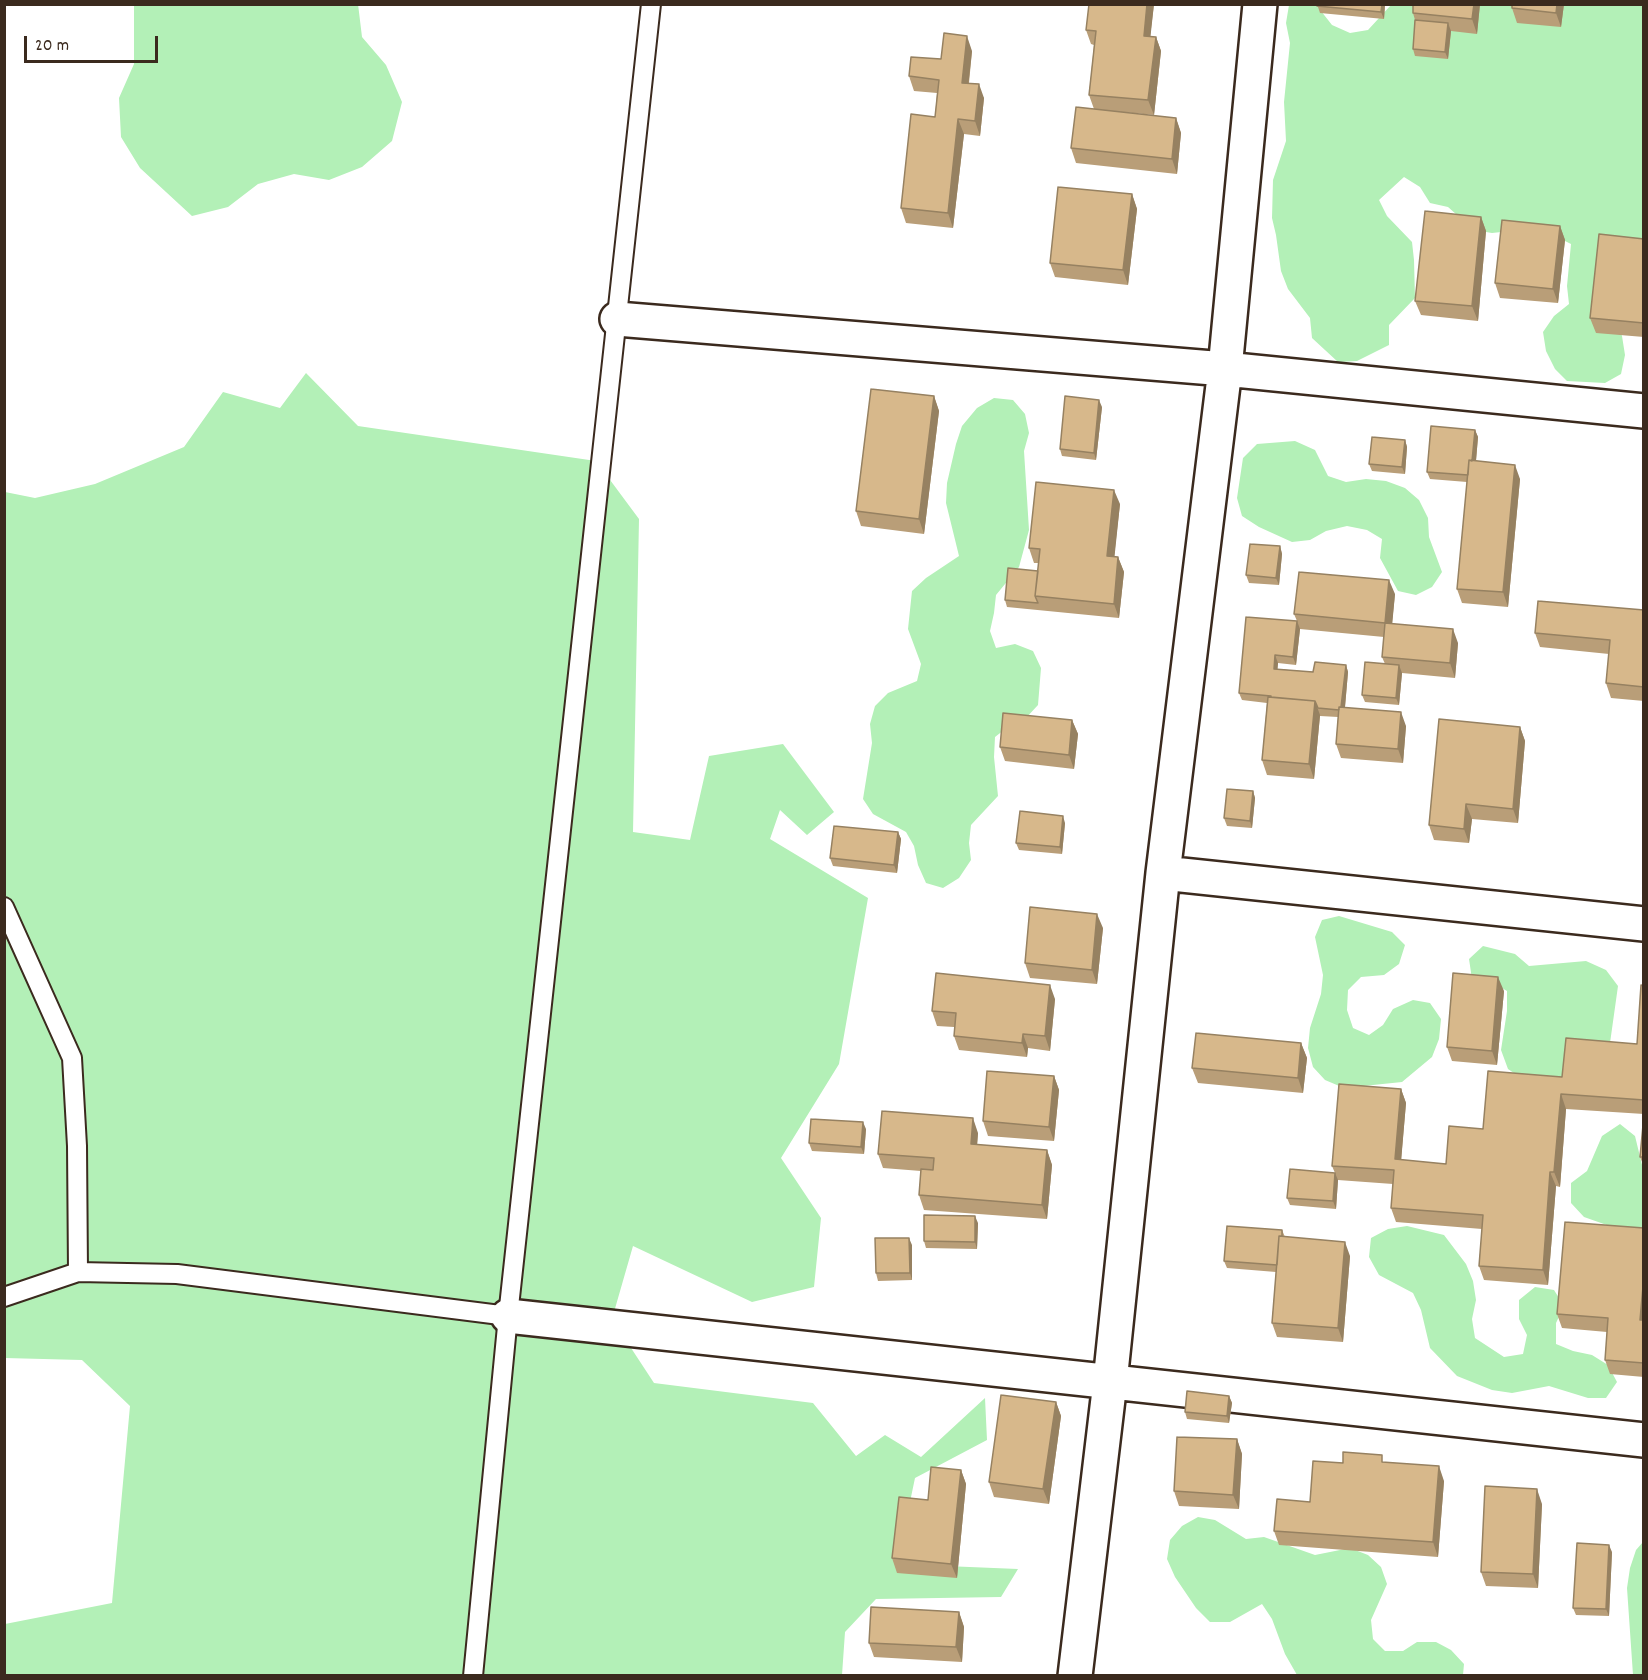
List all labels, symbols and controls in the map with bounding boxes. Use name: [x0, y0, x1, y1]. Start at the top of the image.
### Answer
scale bar: [27, 24, 160, 62]
text: 20 m: [35, 34, 69, 59]

